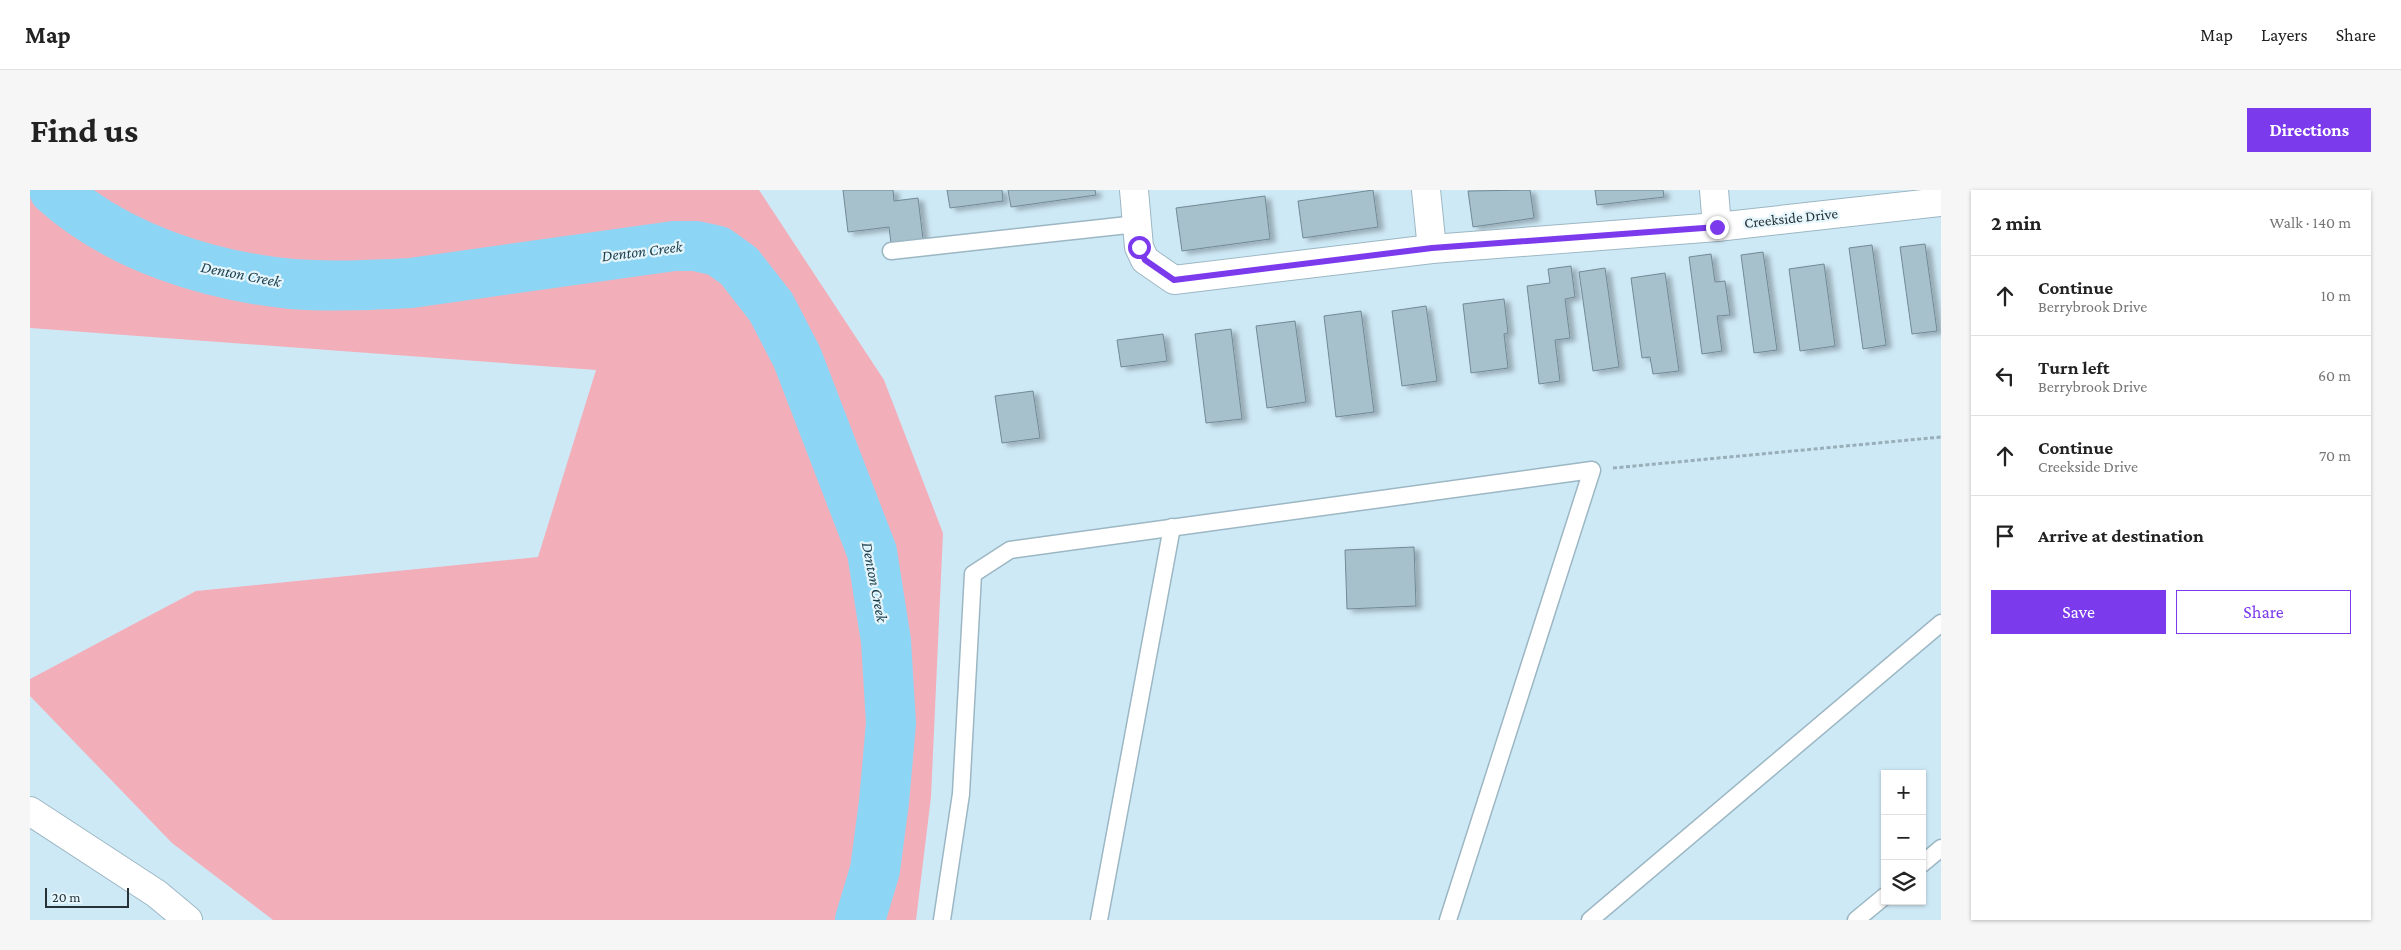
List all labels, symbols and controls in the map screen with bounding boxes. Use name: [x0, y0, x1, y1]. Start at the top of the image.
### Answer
text: Map: [25, 21, 71, 48]
text: Map: [2200, 25, 2233, 45]
text: Layers: [2261, 25, 2308, 45]
text: Share: [2336, 25, 2376, 45]
button: Directions: [2247, 108, 2371, 152]
text: Find us: [30, 111, 138, 150]
street label: Creekside Drive: [1743, 205, 1839, 231]
text: 2 min: [1991, 211, 2042, 235]
text: Walk · 140 m: [2270, 214, 2351, 231]
route end: [1706, 216, 1729, 239]
route start: [1128, 236, 1151, 259]
water label: Denton Creek: [601, 237, 684, 264]
water label: Denton Creek: [199, 258, 284, 290]
text: Continue: [2038, 277, 2113, 298]
icon: ahead: [1991, 282, 2019, 310]
text: 10 m: [2321, 287, 2351, 304]
text: Berrybrook Drive: [2038, 298, 2147, 315]
text: Turn left: [2038, 357, 2110, 378]
icon: left: [1991, 362, 2019, 390]
text: 60 m: [2318, 367, 2351, 384]
text: Berrybrook Drive: [2038, 378, 2147, 395]
text: Continue: [2038, 437, 2113, 458]
icon: ahead: [1991, 442, 2019, 470]
text: 70 m: [2319, 447, 2351, 464]
text: Creekside Drive: [2038, 458, 2138, 475]
icon: arrive: [1991, 522, 2019, 550]
text: Arrive at destination: [2038, 525, 2204, 546]
water label: Denton Creek: [859, 540, 891, 625]
button: Save: [1991, 590, 2166, 634]
button: Share: [2176, 590, 2351, 634]
map controls: [1881, 770, 1926, 905]
button: +: [1881, 770, 1926, 815]
button: −: [1881, 815, 1926, 860]
button: layers: [1881, 860, 1926, 905]
scale bar: [45, 885, 129, 908]
text: 20 m: [52, 889, 80, 905]

